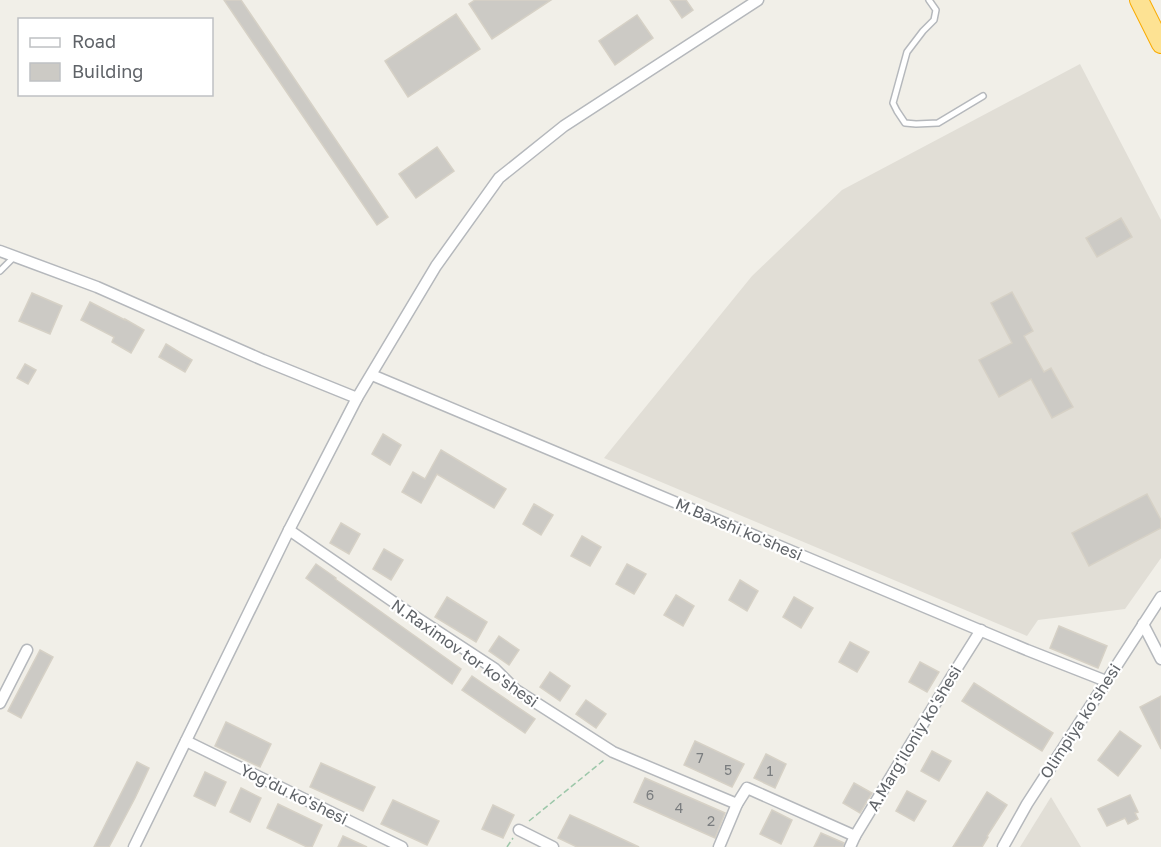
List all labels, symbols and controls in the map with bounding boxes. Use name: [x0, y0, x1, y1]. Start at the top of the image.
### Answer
legend: [18, 18, 213, 96]
text: Road: [72, 30, 116, 52]
text: Building: [72, 60, 143, 82]
street label: M.Baxshi ko'shesi: [673, 493, 805, 565]
street label: N.Raximov tor ko'shesi: [388, 595, 542, 711]
street label: Olimpiya ko'shesi: [1035, 660, 1125, 782]
street label: A.Marg'iloniy ko'shesi: [863, 662, 965, 814]
house number: 7: [696, 749, 704, 766]
street label: Yog'du ko'shesi: [237, 759, 351, 829]
house number: 5: [724, 761, 732, 778]
house number: 1: [767, 762, 774, 779]
house number: 6: [646, 786, 654, 803]
house number: 4: [675, 799, 683, 816]
house number: 2: [707, 812, 715, 829]

